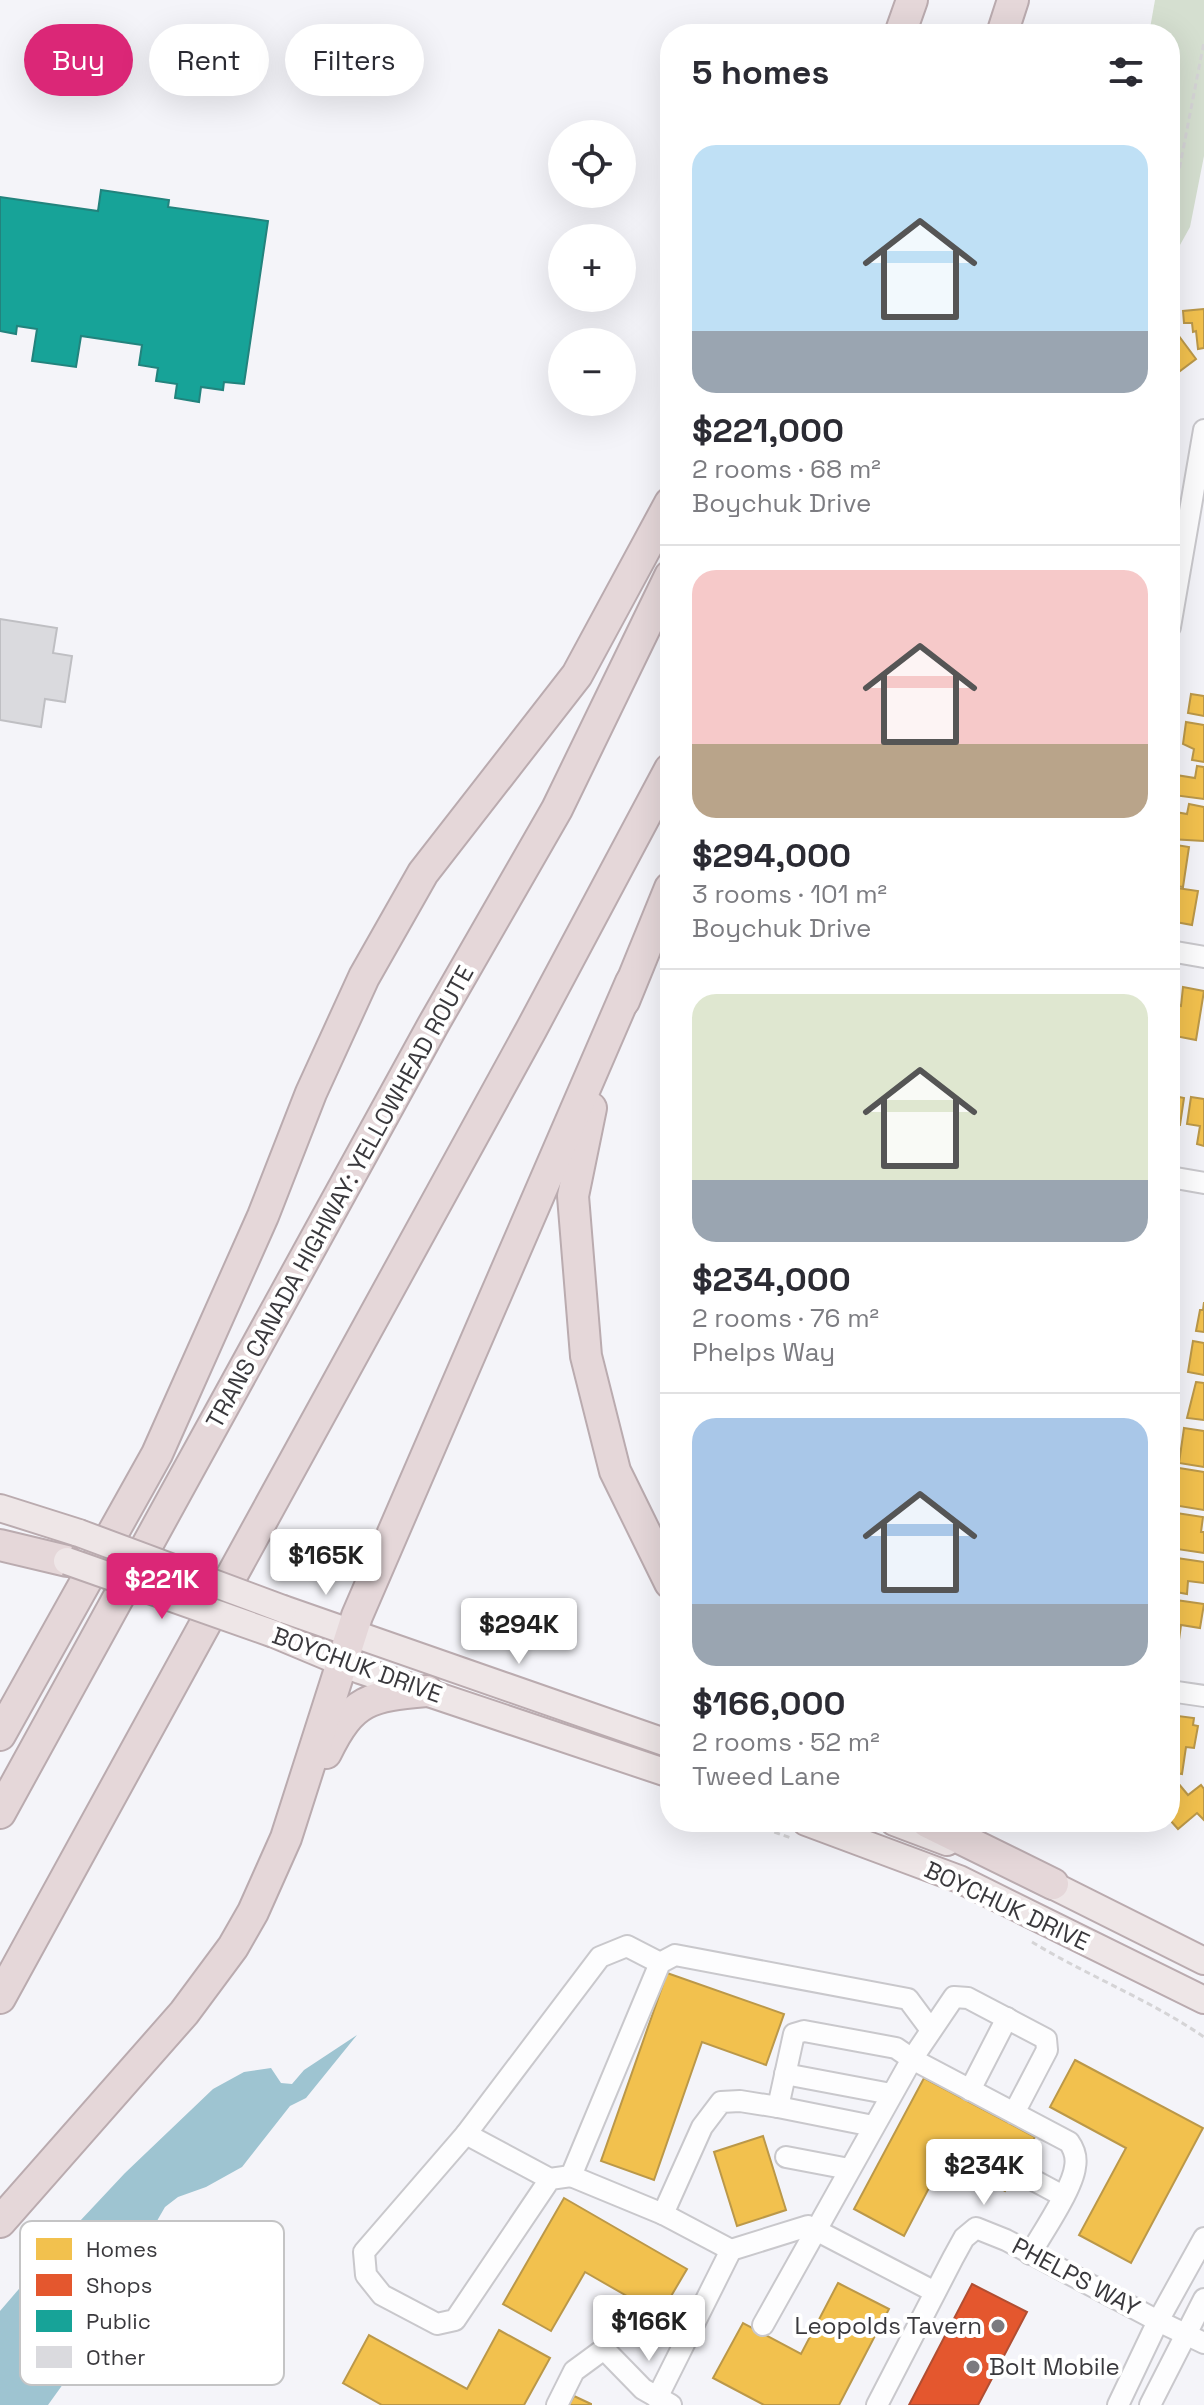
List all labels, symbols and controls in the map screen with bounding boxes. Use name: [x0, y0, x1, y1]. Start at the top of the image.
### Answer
chip: Buy: [24, 24, 133, 96]
chip: Rent: [149, 24, 269, 96]
chip: Filters: [285, 24, 424, 96]
icon: filters: [1104, 50, 1148, 94]
text: 5 homes: [692, 51, 829, 94]
map controls: [548, 120, 636, 416]
button: locate: [548, 120, 636, 208]
icon: home: [848, 197, 992, 341]
button: +: [548, 224, 636, 312]
button: −: [548, 328, 636, 416]
text: $221,000: [692, 409, 844, 452]
text: 2 rooms · 68 m²: [692, 452, 881, 486]
text: Boychuk Drive: [692, 486, 871, 520]
icon: home: [848, 622, 992, 766]
text: $294,000: [692, 834, 851, 877]
text: 3 rooms · 101 m²: [692, 877, 887, 911]
text: Boychuk Drive: [692, 911, 871, 945]
street label: TRANS CANADA HIGHWAY: YELLOWHEAD ROUTE: [199, 960, 480, 1434]
icon: home: [848, 1046, 992, 1190]
text: $234,000: [692, 1258, 851, 1301]
text: 2 rooms · 76 m²: [692, 1301, 879, 1335]
text: Phelps Way: [692, 1335, 835, 1369]
icon: home: [848, 1470, 992, 1614]
pin: $165K: [270, 1529, 382, 1597]
text: $165K: [288, 1538, 364, 1572]
pin: $221K: [106, 1553, 218, 1621]
text: $221K: [125, 1562, 199, 1596]
pin: $294K: [463, 1598, 575, 1666]
text: $294K: [479, 1607, 559, 1641]
street label: BOYCHUK DRIVE: [268, 1619, 446, 1710]
text: $166,000: [692, 1682, 846, 1725]
text: 2 rooms · 52 m²: [692, 1725, 880, 1759]
text: Tweed Lane: [692, 1759, 841, 1793]
street label: BOYCHUK DRIVE: [920, 1854, 1095, 1957]
pin: $234K: [928, 2139, 1040, 2207]
text: $234K: [944, 2148, 1024, 2182]
legend: [20, 2221, 284, 2385]
street label: PHELPS WAY: [1007, 2230, 1146, 2323]
text: Homes: [86, 2235, 158, 2263]
text: Shops: [86, 2271, 152, 2299]
pin: $166K: [593, 2295, 705, 2363]
text: $166K: [611, 2304, 687, 2338]
text: Public: [86, 2307, 151, 2335]
place label: Leopolds Tavern: [795, 2310, 982, 2341]
marker: Leopolds Tavern: [989, 2317, 1007, 2335]
text: Other: [86, 2343, 146, 2371]
place label: Bolt Mobile: [989, 2351, 1120, 2382]
marker: Bolt Mobile: [964, 2358, 982, 2376]

